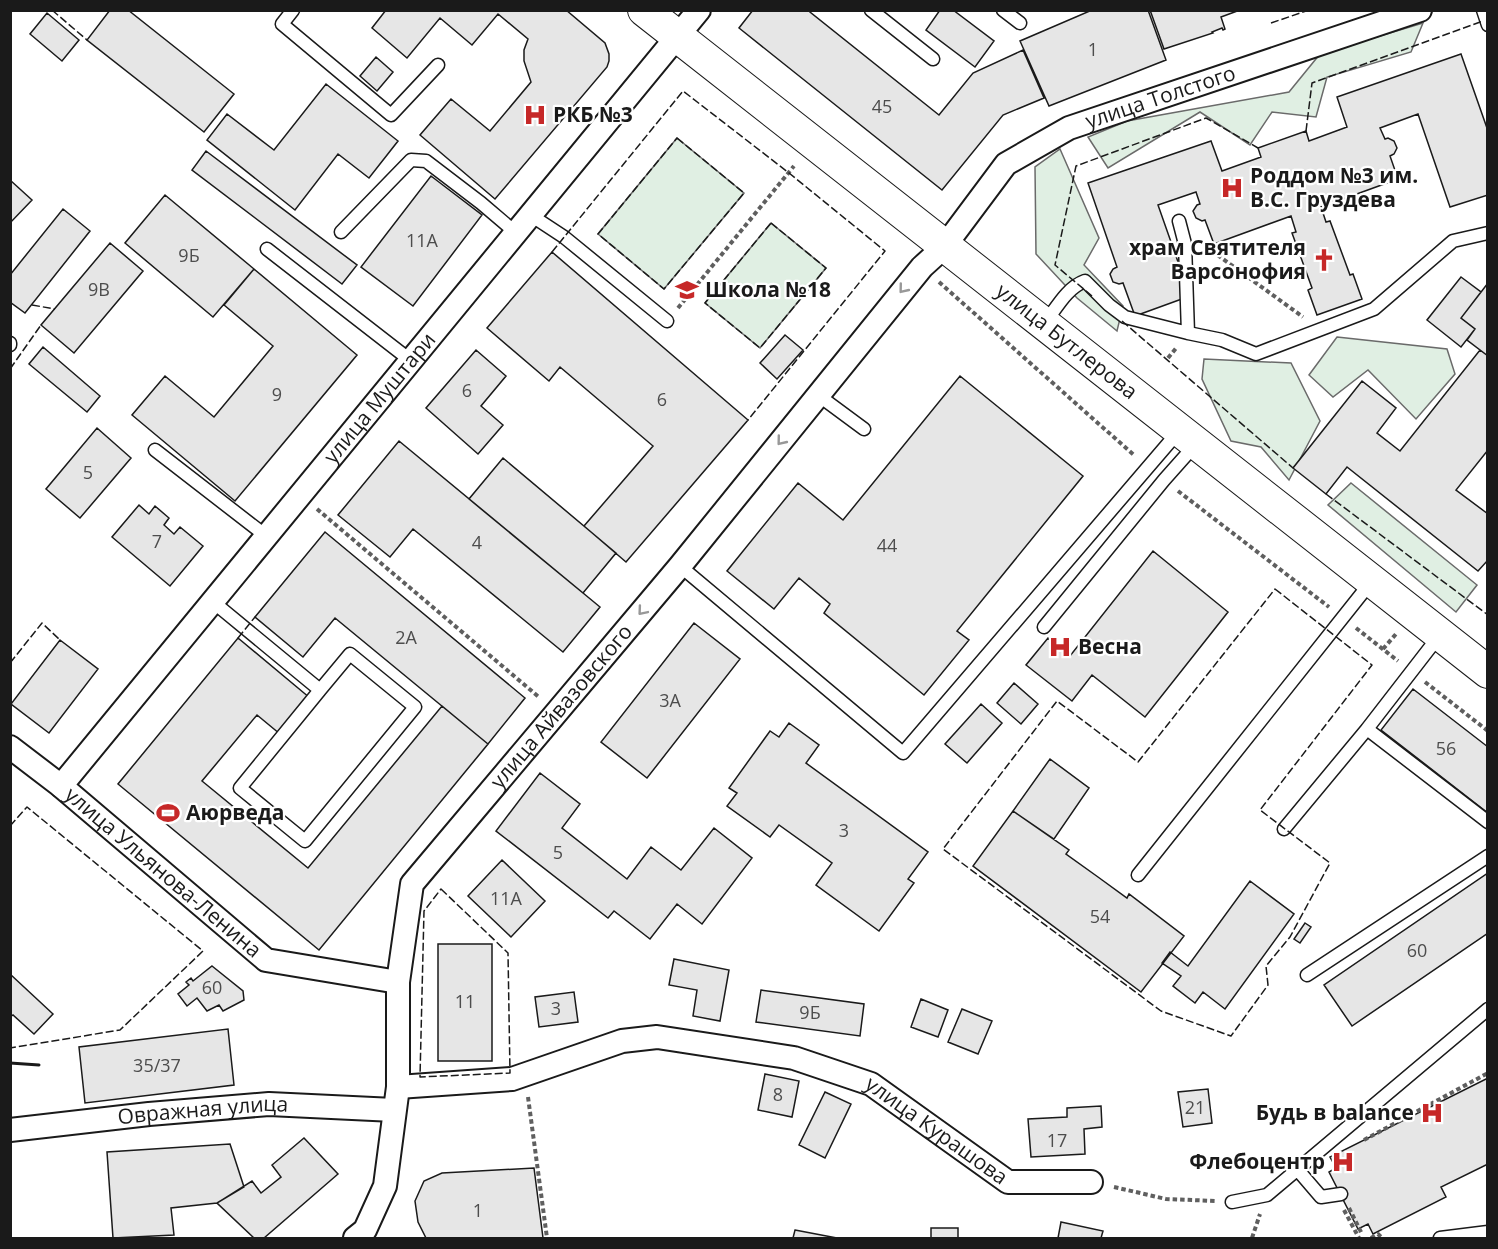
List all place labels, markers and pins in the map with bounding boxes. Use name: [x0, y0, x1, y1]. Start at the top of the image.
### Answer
place label: РКБ №3: [553, 100, 633, 128]
hospital icon: РКБ №3: [522, 102, 548, 128]
place label: Роддом №3 им. В.С. Груздева: [1250, 161, 1418, 213]
hospital icon: Роддом №3 им. В.С. Груздева: [1219, 175, 1245, 201]
place label: храм Святителя Варсонофия: [1129, 233, 1306, 285]
church icon: храм Святителя Варсонофия: [1311, 247, 1337, 273]
place label: Школа №18: [705, 275, 831, 303]
school or university icon: Школа №18: [674, 277, 700, 303]
place label: Весна: [1078, 632, 1142, 660]
hospital icon: Весна: [1047, 634, 1073, 660]
place label: Аюрведа: [186, 798, 284, 826]
sports icon: Аюрведа: [155, 800, 181, 826]
place label: Будь в balance: [1256, 1098, 1414, 1126]
hospital icon: Будь в balance: [1419, 1100, 1445, 1126]
place label: Флебоцентр: [1189, 1147, 1325, 1175]
hospital icon: Флебоцентр: [1330, 1149, 1356, 1175]

